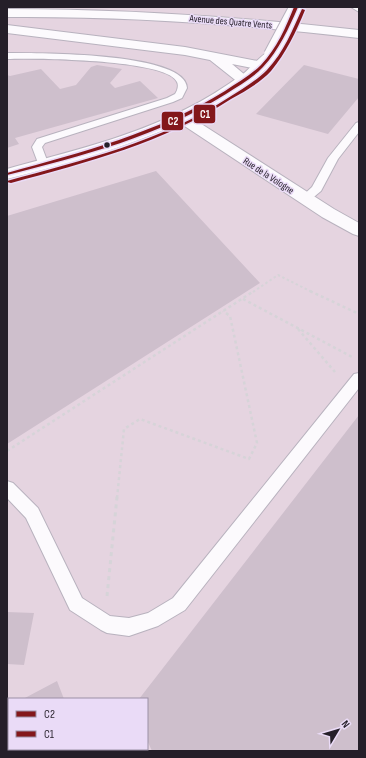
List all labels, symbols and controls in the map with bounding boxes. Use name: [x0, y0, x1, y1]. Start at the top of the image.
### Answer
street label: Avenue des Quatre Vents: [188, 12, 273, 32]
line badge: C1: [193, 104, 216, 124]
text: C1: [200, 108, 211, 121]
line badge: C2: [161, 111, 184, 131]
text: C2: [168, 115, 178, 128]
unlabelled marker: [102, 140, 112, 150]
street label: Rue de la Vologne: [241, 155, 296, 197]
legend: [8, 698, 148, 750]
text: C2: [44, 707, 55, 722]
north arrow: [318, 710, 358, 750]
text: N: [339, 718, 352, 731]
text: C1: [44, 727, 55, 742]

